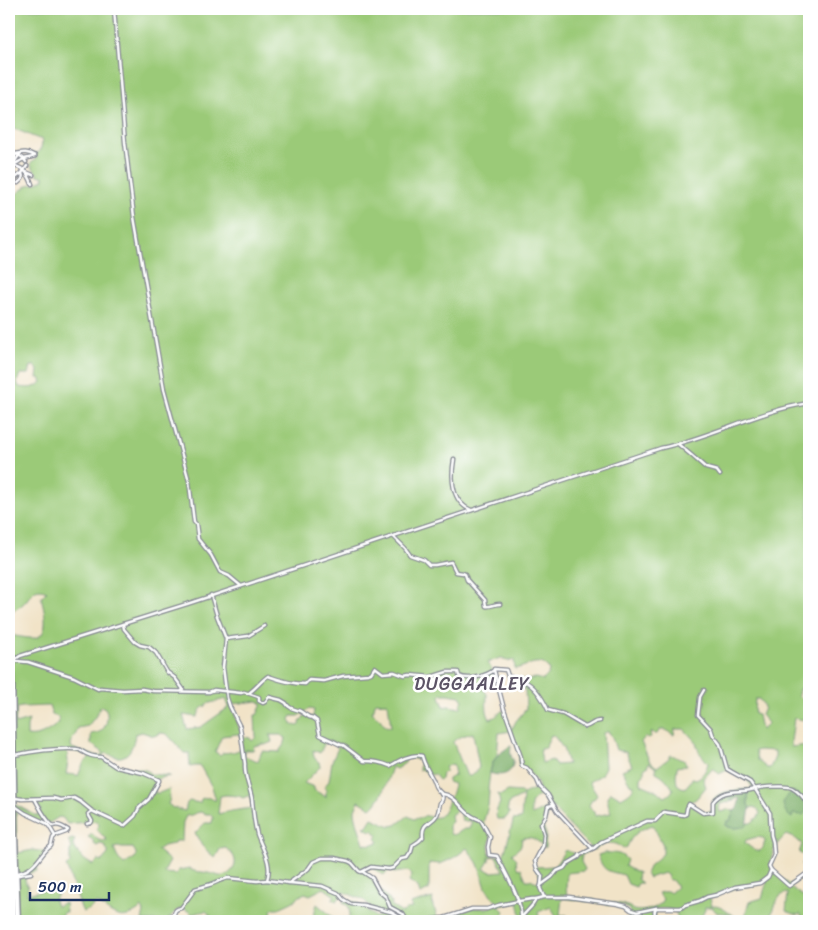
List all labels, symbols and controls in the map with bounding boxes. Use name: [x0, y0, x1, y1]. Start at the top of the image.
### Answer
district label: DUGGAALLEY: [414, 668, 530, 700]
scale bar: [30, 870, 109, 902]
text: 500 m: [38, 874, 82, 900]

